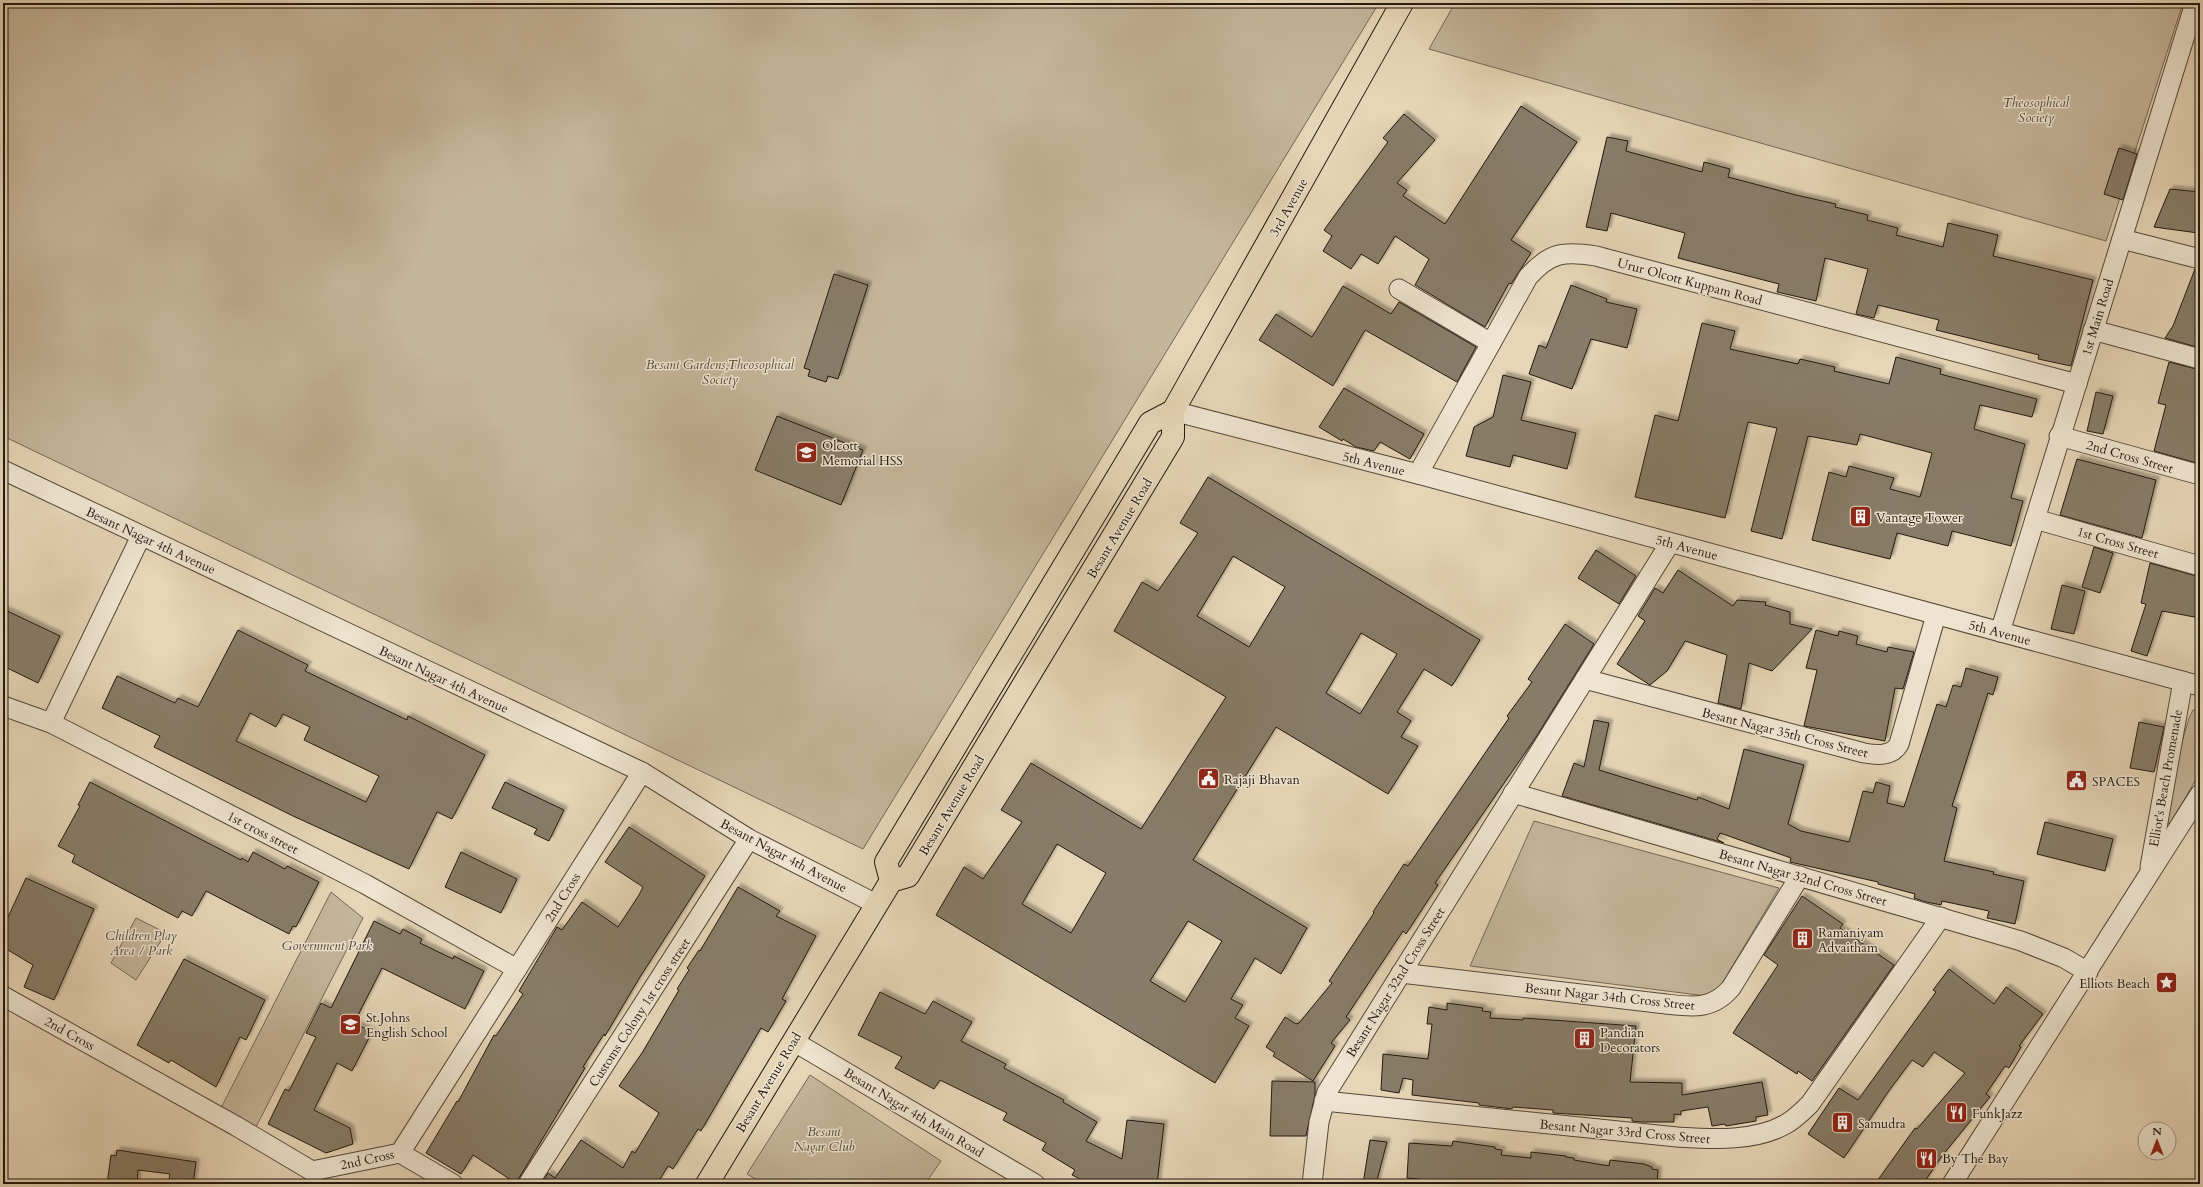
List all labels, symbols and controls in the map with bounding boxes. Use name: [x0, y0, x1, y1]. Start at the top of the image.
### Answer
park label: Theosophical Society: [2003, 94, 2070, 127]
street label: 3rd Avenue: [1265, 175, 1312, 240]
street label: Urur Olcott Kuppam Road: [1615, 254, 1764, 310]
street label: 1st Main Road: [2078, 277, 2118, 358]
park label: Besant Gardens,Theosophical Society: [646, 356, 795, 389]
street label: 2nd Cross Street: [2084, 436, 2175, 478]
place label: Olcott Memorial HSS: [822, 437, 903, 470]
school or university icon: Olcott Memorial HSS: [793, 439, 819, 465]
street label: 5th Avenue: [1341, 448, 1407, 480]
street label: Besant Avenue Road: [1083, 475, 1157, 582]
street label: Besant Nagar 4th Avenue: [83, 503, 218, 579]
building icon: Vantage Tower: [1847, 504, 1873, 530]
place label: Vantage Tower: [1876, 509, 1963, 527]
street label: 1st Cross Street: [2075, 523, 2160, 563]
street label: 5th Avenue: [1654, 531, 1720, 565]
street label: 5th Avenue: [1967, 616, 2033, 650]
street label: Besant Nagar 4th Avenue: [376, 642, 511, 718]
street label: Besant Nagar 35th Cross Street: [1700, 704, 1870, 762]
street label: Elliot's Beach Promenade: [2145, 708, 2187, 848]
street label: Besant Avenue Road: [915, 752, 989, 859]
public building icon: Rajaji Bhavan: [1196, 766, 1222, 792]
public building icon: SPACES: [2064, 768, 2090, 794]
place label: Rajaji Bhavan: [1224, 771, 1300, 789]
place label: SPACES: [2092, 773, 2140, 791]
street label: 1st cross street: [224, 807, 301, 859]
street label: Besant Nagar 4th Avenue: [717, 815, 850, 897]
street label: Besant Nagar 32nd Cross Street: [1717, 845, 1889, 911]
street label: 2nd Cross: [541, 869, 585, 926]
street label: Besant Nagar 32nd Cross Street: [1342, 904, 1450, 1061]
place label: Ramaniyam Advaitham: [1818, 924, 1884, 957]
building icon: Ramaniyam Advaitham: [1789, 926, 1815, 952]
park label: Children Play Area / Park: [105, 927, 178, 960]
street label: Customs Colony 1st cross street: [585, 935, 695, 1090]
park label: Government Park: [282, 937, 373, 955]
place icon: Elliots Beach: [2153, 970, 2179, 996]
place label: Elliots Beach: [2079, 975, 2150, 993]
street label: Besant Nagar 34th Cross Street: [1524, 979, 1696, 1015]
place label: St.Johns English School: [366, 1009, 448, 1042]
school or university icon: St.Johns English School: [338, 1011, 364, 1037]
street label: 2nd Cross: [41, 1013, 98, 1055]
place label: Pandian Decorators: [1600, 1024, 1660, 1057]
building icon: Pandian Decorators: [1572, 1026, 1598, 1052]
street label: Besant Avenue Road: [732, 1029, 806, 1136]
street label: Besant Nagar 4th Main Road: [840, 1064, 987, 1162]
restaurant icon: FunkJazz: [1944, 1100, 1970, 1126]
place label: FunkJazz: [1972, 1105, 2023, 1123]
building icon: Samudra: [1829, 1110, 1855, 1136]
place label: Samudra: [1858, 1115, 1906, 1133]
street label: Besant Nagar 33rd Cross Street: [1539, 1116, 1711, 1148]
north arrow: [2137, 1121, 2177, 1161]
park label: Besant Nagar Club: [794, 1123, 855, 1156]
text: N: [2152, 1124, 2162, 1139]
street label: 2nd Cross: [338, 1145, 396, 1174]
restaurant icon: By The Bay: [1913, 1145, 1939, 1171]
place label: By The Bay: [1942, 1150, 2009, 1168]

